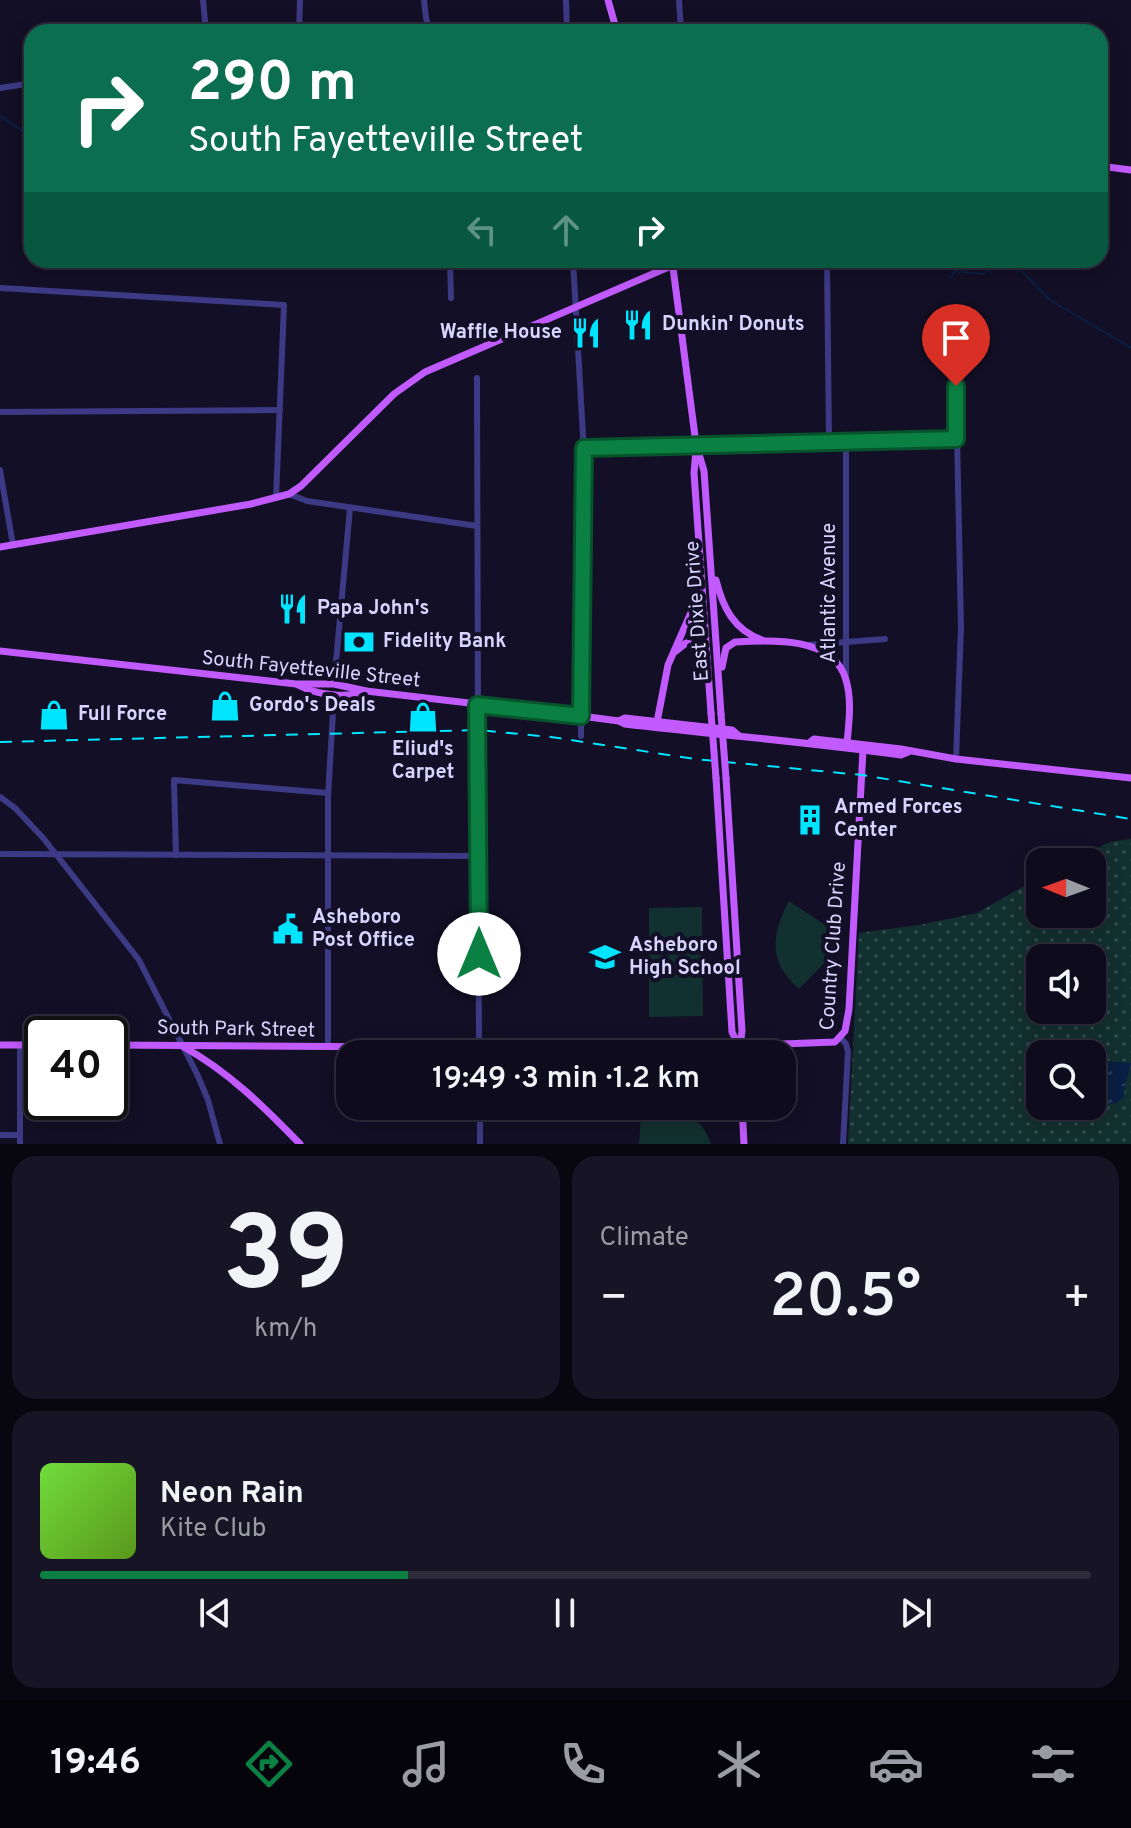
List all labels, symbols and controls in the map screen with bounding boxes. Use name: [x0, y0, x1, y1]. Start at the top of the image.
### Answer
text: 290 m: [188, 50, 357, 120]
icon: right: [56, 56, 160, 160]
text: South Fayetteville Street: [188, 119, 583, 165]
icon: left: [460, 208, 504, 252]
icon: ahead: [544, 208, 588, 252]
icon: right: [628, 208, 672, 252]
pin: [922, 304, 990, 386]
restaurant icon: Dunkin' Donuts: [621, 308, 655, 342]
place label: Dunkin' Donuts: [662, 312, 805, 338]
restaurant icon: Waffle House: [569, 316, 603, 350]
icon: arrive: [934, 316, 978, 360]
place label: Waffle House: [440, 320, 562, 346]
street label: Atlantic Avenue: [817, 523, 843, 663]
street label: East Dixie Drive: [680, 540, 716, 682]
restaurant icon: Papa John's: [276, 592, 310, 626]
place label: Papa John's: [317, 596, 429, 622]
bank icon: Fidelity Bank: [342, 625, 376, 659]
place label: Fidelity Bank: [383, 629, 506, 655]
street label: South Fayetteville Street: [200, 646, 422, 694]
shop icon: Gordo's Deals: [208, 689, 242, 723]
place label: Gordo's Deals: [249, 693, 376, 719]
shop icon: Full Force: [37, 698, 71, 732]
shop icon: Eliud's Carpet: [406, 700, 440, 734]
place label: Full Force: [78, 702, 167, 728]
place label: Eliud's Carpet: [392, 737, 454, 786]
place label: Armed Forces Center: [834, 795, 963, 844]
building icon: Armed Forces Center: [793, 803, 827, 837]
north arrow: [1026, 848, 1106, 928]
map controls: [1026, 848, 1106, 1120]
street label: Country Club Drive: [815, 861, 853, 1031]
place label: Asheboro Post Office: [312, 905, 415, 954]
public building icon: Asheboro Post Office: [271, 912, 305, 946]
position arrow: [437, 912, 521, 996]
place label: Asheboro High School: [629, 933, 741, 982]
school or university icon: Asheboro High School: [588, 940, 622, 974]
button: sound: [1026, 944, 1106, 1024]
speed limit sign: 40: [24, 1016, 128, 1120]
street label: South Park Street: [157, 1016, 315, 1044]
button: search: [1026, 1040, 1106, 1120]
text: 19:49 · 3 min · 1.2 km: [432, 1061, 700, 1098]
text: 39: [223, 1195, 349, 1327]
text: Climate: [600, 1222, 689, 1255]
text: 20.5°: [769, 1262, 921, 1338]
text: −: [600, 1272, 628, 1328]
text: +: [1063, 1272, 1091, 1328]
text: km/h: [254, 1313, 317, 1346]
text: Neon Rain: [160, 1476, 304, 1513]
text: Kite Club: [160, 1513, 266, 1546]
icon: previous: [193, 1591, 237, 1635]
icon: pause: [543, 1591, 587, 1635]
icon: next: [894, 1591, 938, 1635]
icon: directions: [241, 1736, 297, 1792]
icon: music: [398, 1736, 454, 1792]
icon: phone: [555, 1736, 611, 1792]
icon: climate: [711, 1736, 767, 1792]
icon: car: [868, 1736, 924, 1792]
icon: filters: [1025, 1736, 1081, 1792]
text: 19:46: [50, 1741, 141, 1787]

